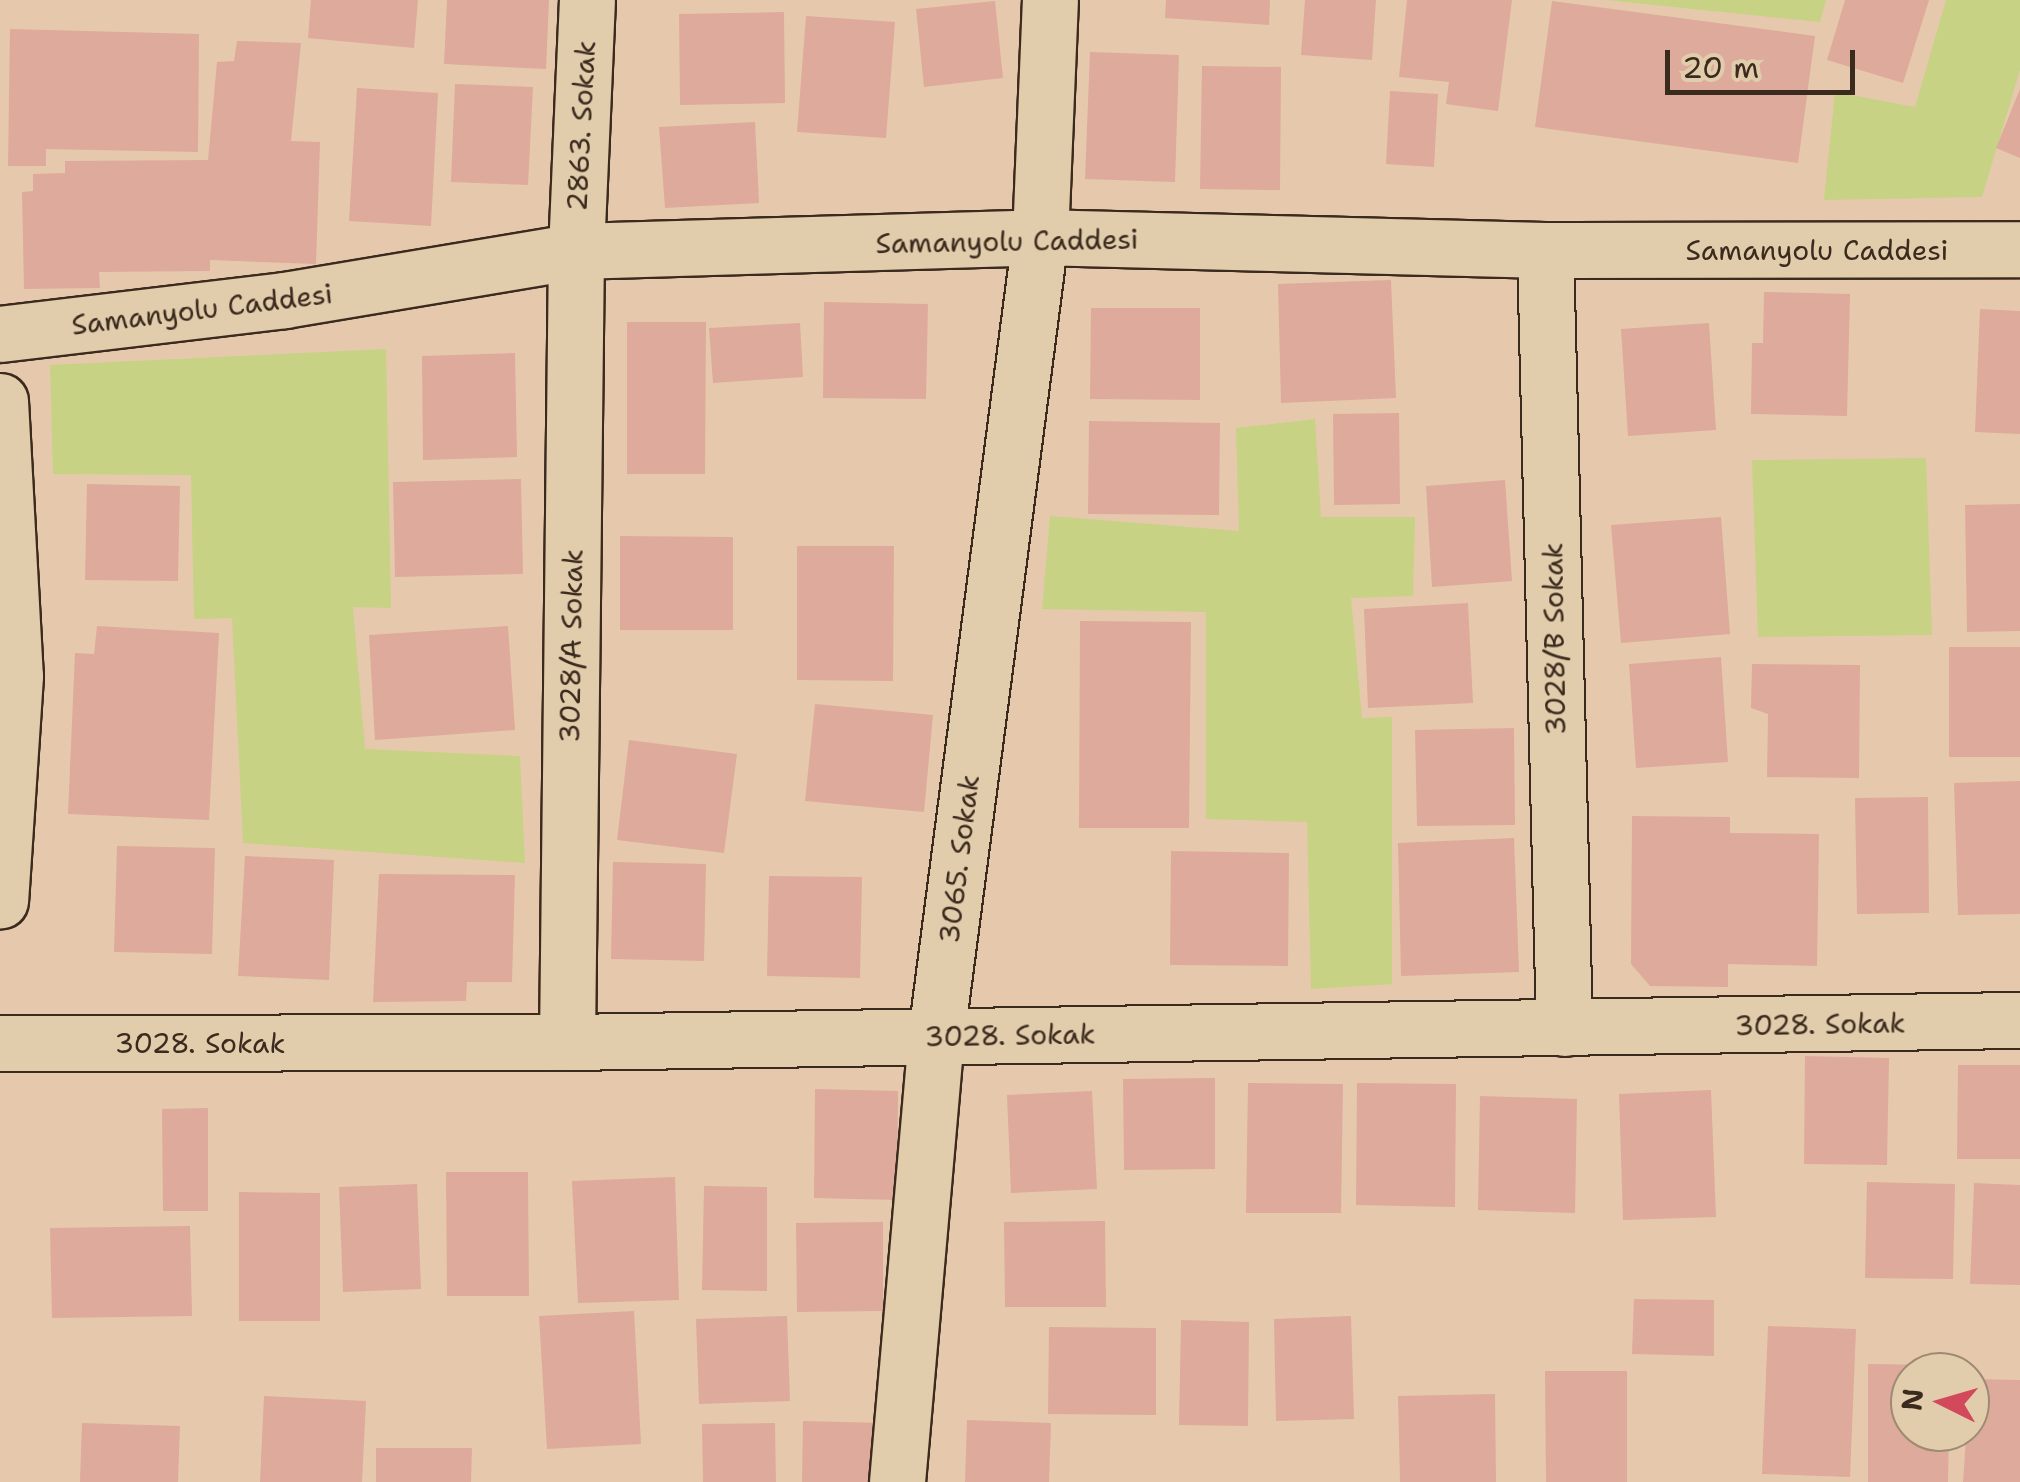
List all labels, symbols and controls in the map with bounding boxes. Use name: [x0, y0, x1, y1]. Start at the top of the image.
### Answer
scale bar: [1670, 30, 1860, 92]
street label: 2863. Sokak: [560, 40, 602, 212]
text: 20 m: [1682, 47, 1759, 88]
street label: Samanyolu Caddesi: [875, 222, 1139, 260]
street label: Samanyolu Caddesi: [1686, 233, 1948, 267]
street label: Samanyolu Caddesi: [69, 276, 335, 342]
street label: 3028/B Sokak: [1536, 542, 1572, 736]
street label: 3028/A Sokak: [553, 549, 589, 743]
street label: 3065. Sokak: [932, 773, 986, 945]
street label: 3028. Sokak: [1734, 1006, 1906, 1042]
street label: 3028. Sokak: [924, 1017, 1096, 1053]
street label: 3028. Sokak: [114, 1026, 286, 1060]
north arrow: [1890, 1352, 1990, 1452]
text: N: [1892, 1387, 1932, 1412]

